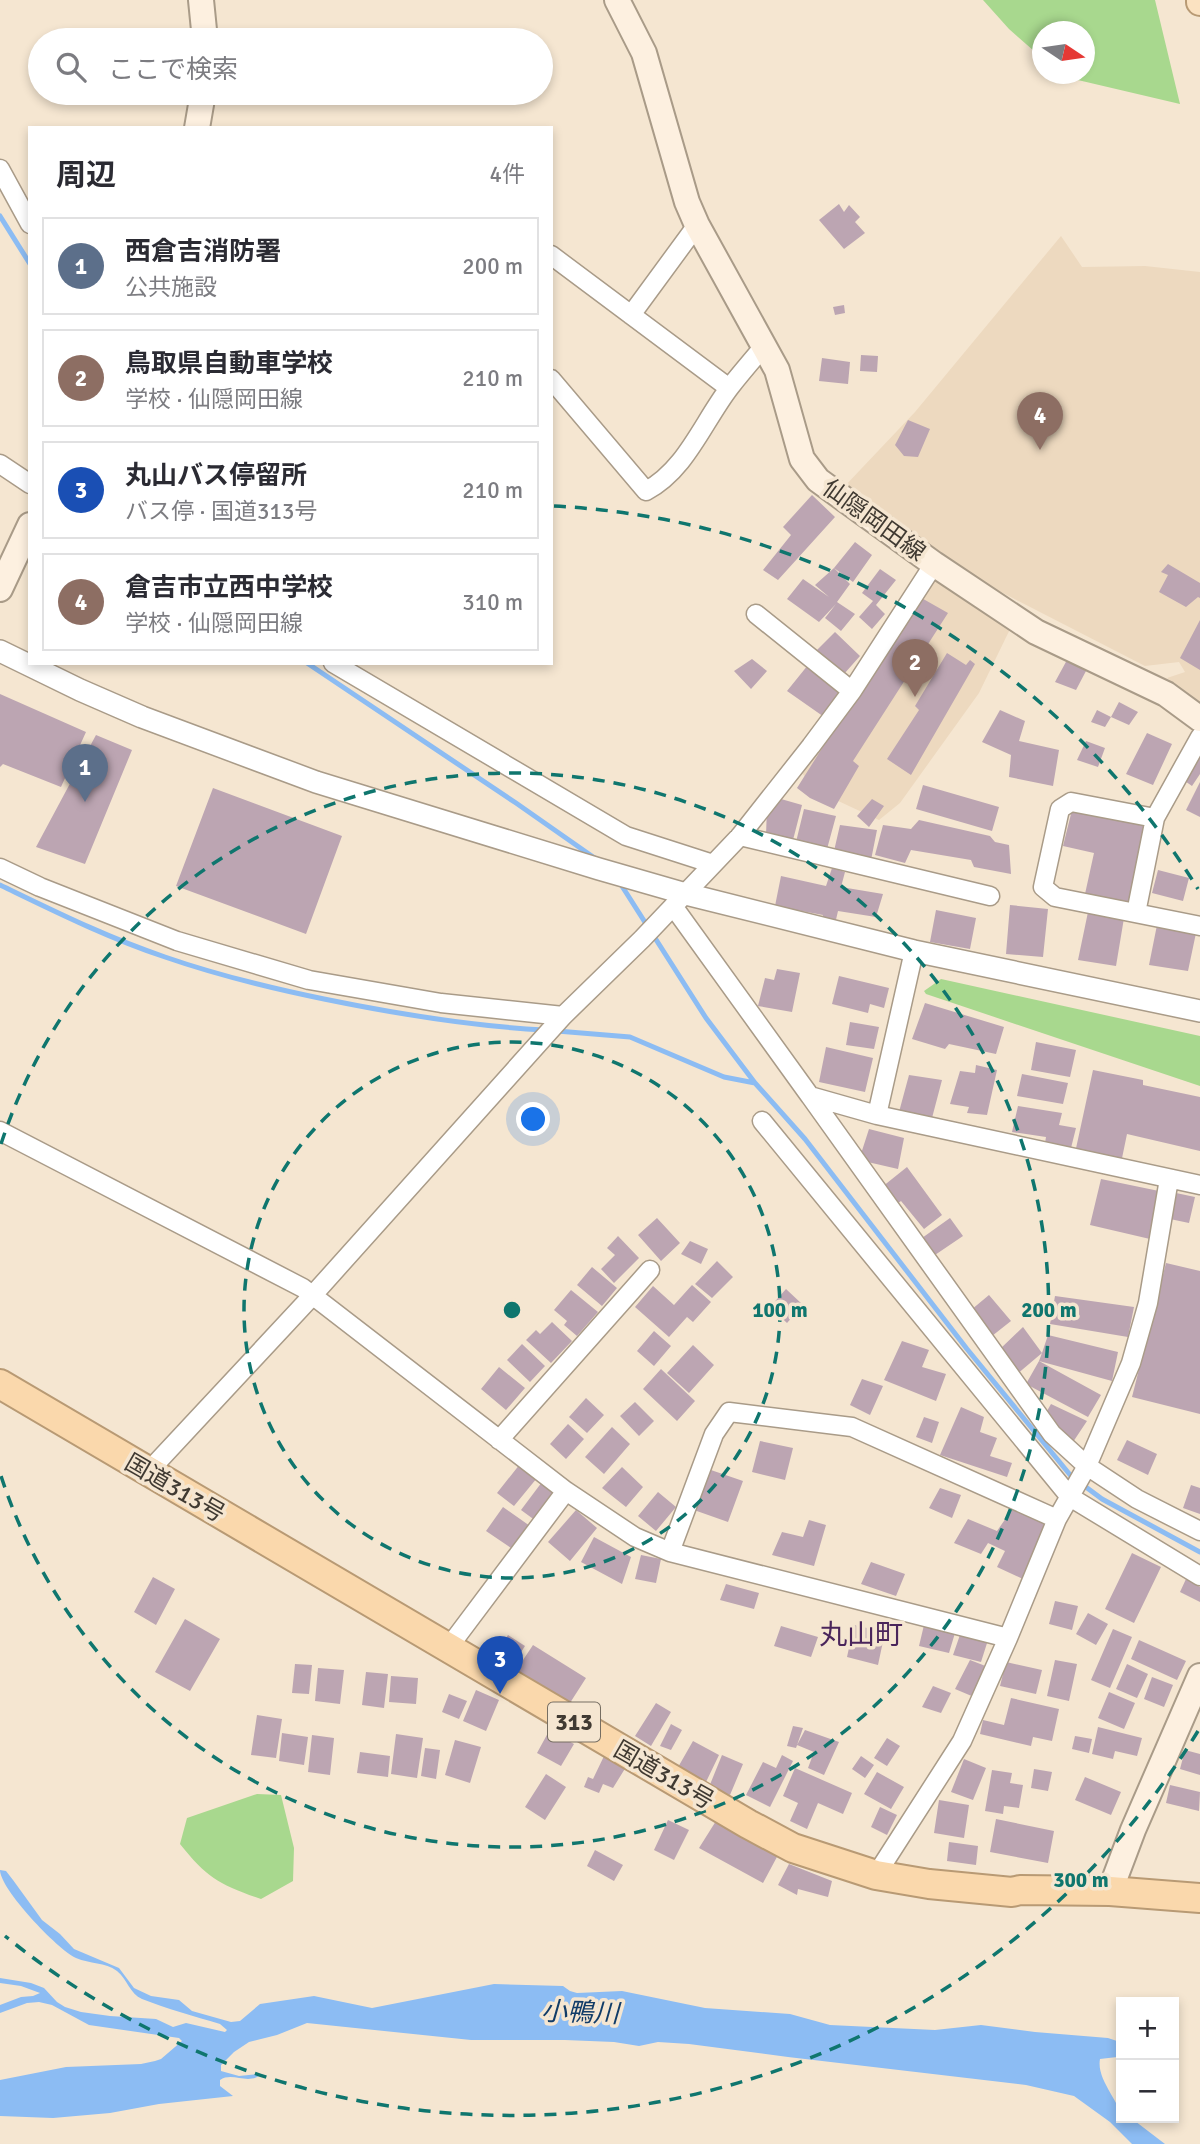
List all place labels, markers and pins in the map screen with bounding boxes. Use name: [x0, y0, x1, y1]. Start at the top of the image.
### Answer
pin: 4: [1017, 392, 1063, 450]
pin: 2: [892, 639, 938, 697]
pin: 1: [62, 744, 108, 802]
centre of rings: [500, 1298, 524, 1322]
pin: 3: [477, 1636, 523, 1694]

